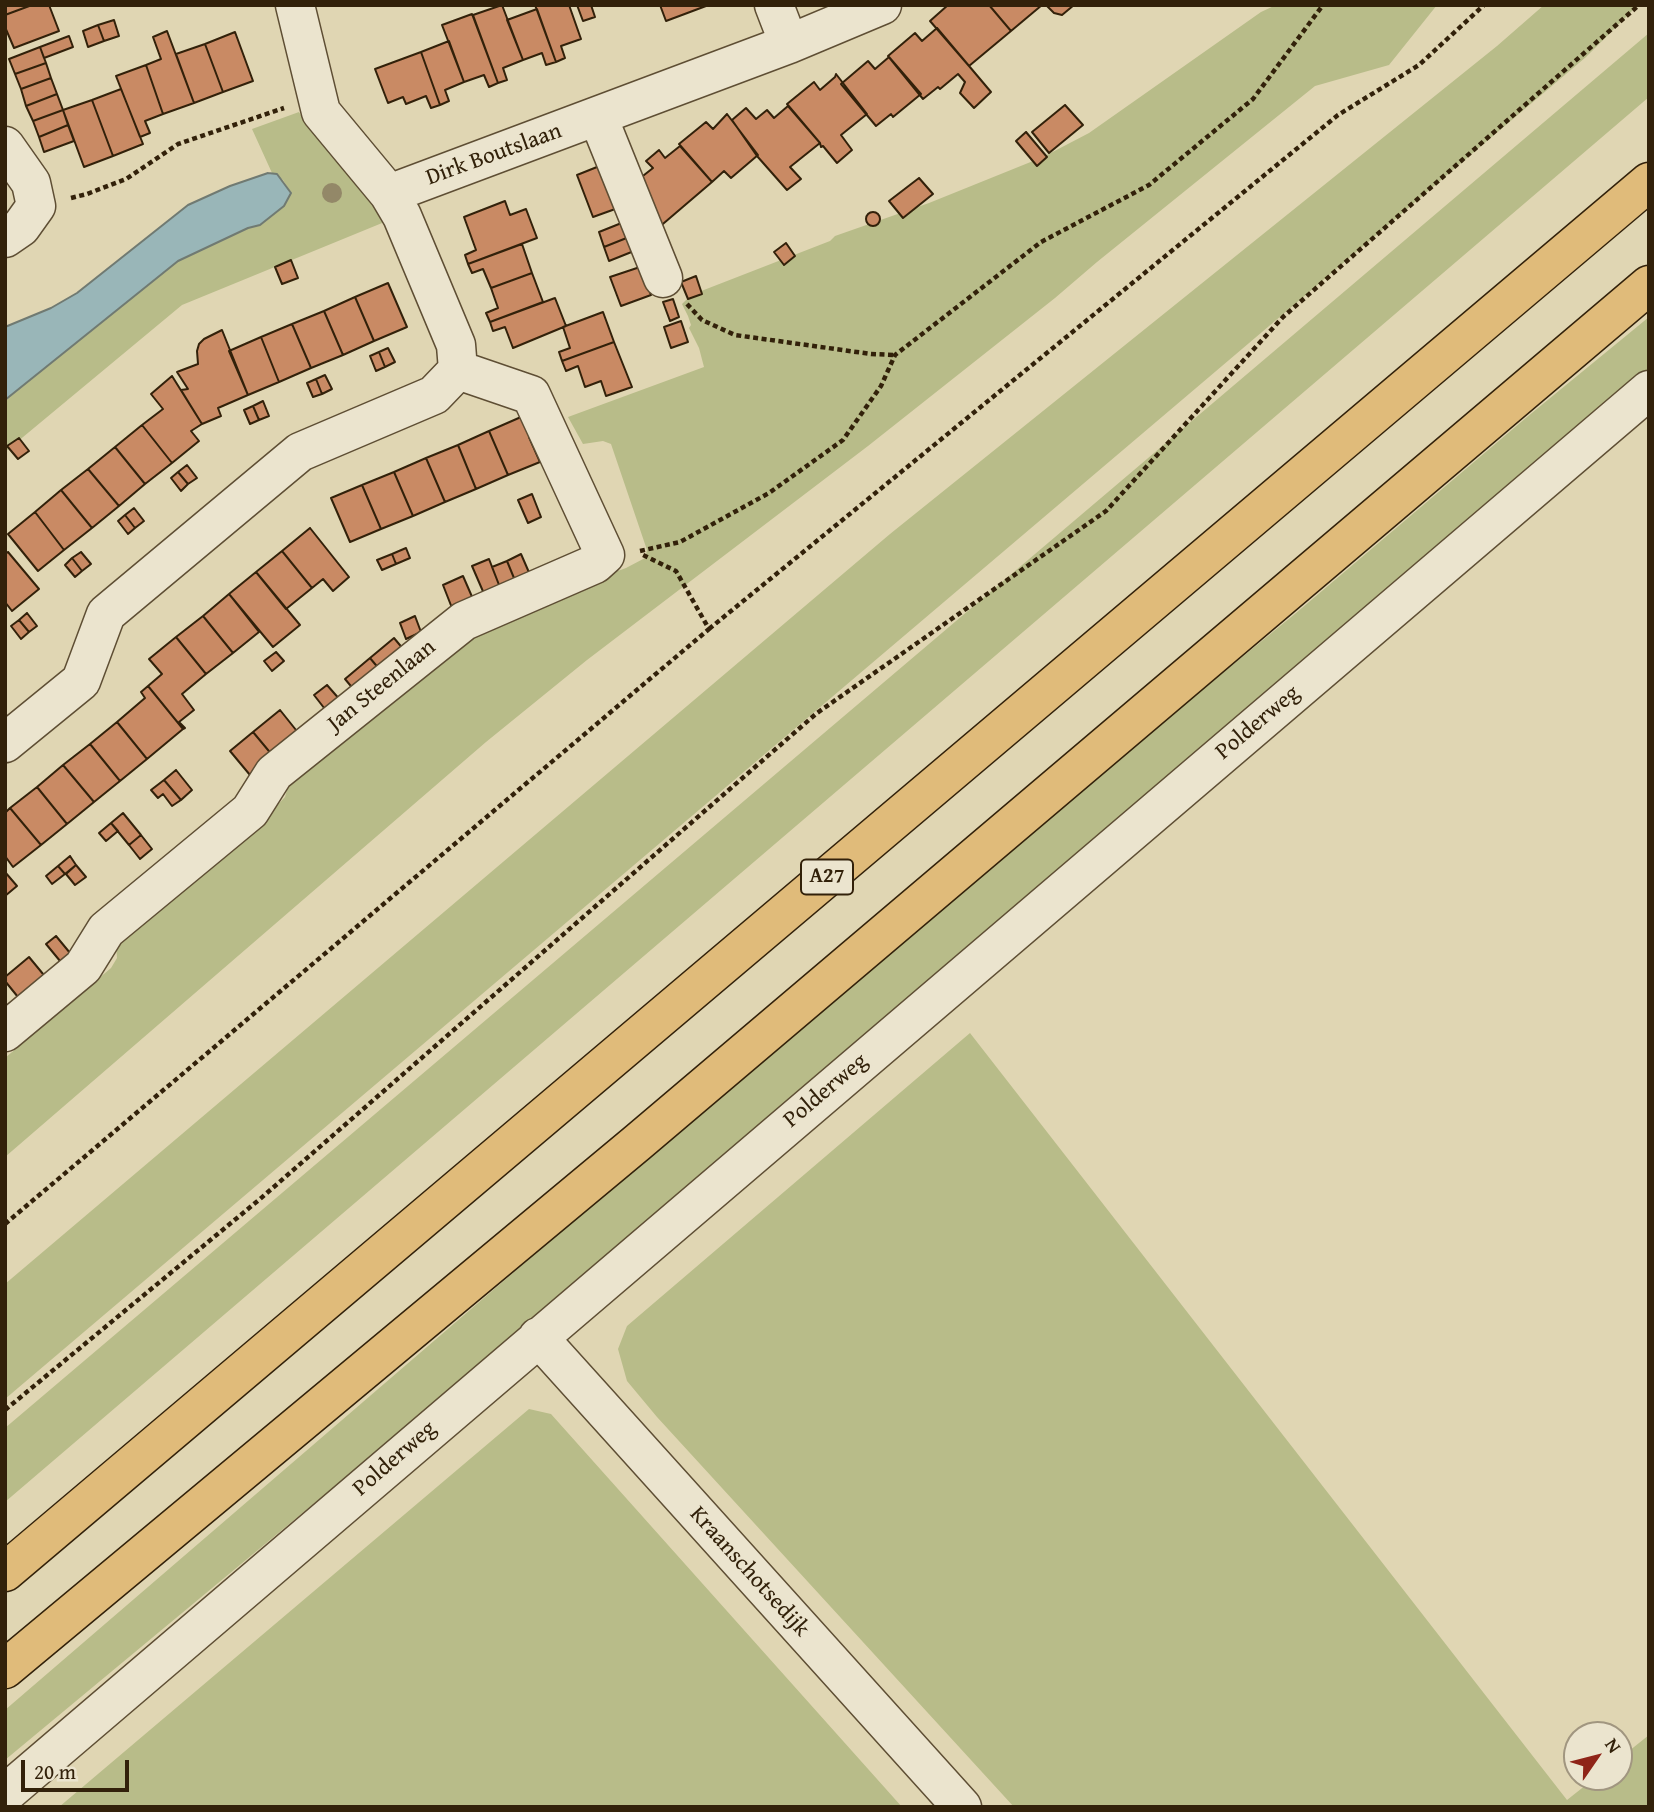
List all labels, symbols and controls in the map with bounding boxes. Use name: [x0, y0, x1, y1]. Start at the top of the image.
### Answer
street label: Dirk Boutslaan: [422, 118, 566, 192]
street label: Jan Steenlaan: [322, 634, 442, 738]
street label: Polderweg: [1210, 680, 1306, 766]
road number: A27: [801, 860, 853, 894]
street label: Polderweg: [778, 1048, 874, 1134]
street label: Polderweg: [348, 1415, 442, 1503]
street label: Kraanschotsedijk: [683, 1501, 815, 1643]
north arrow: [1563, 1721, 1633, 1791]
text: N: [1598, 1732, 1629, 1758]
scale bar: [24, 1745, 133, 1789]
text: 20 m: [34, 1756, 76, 1787]

